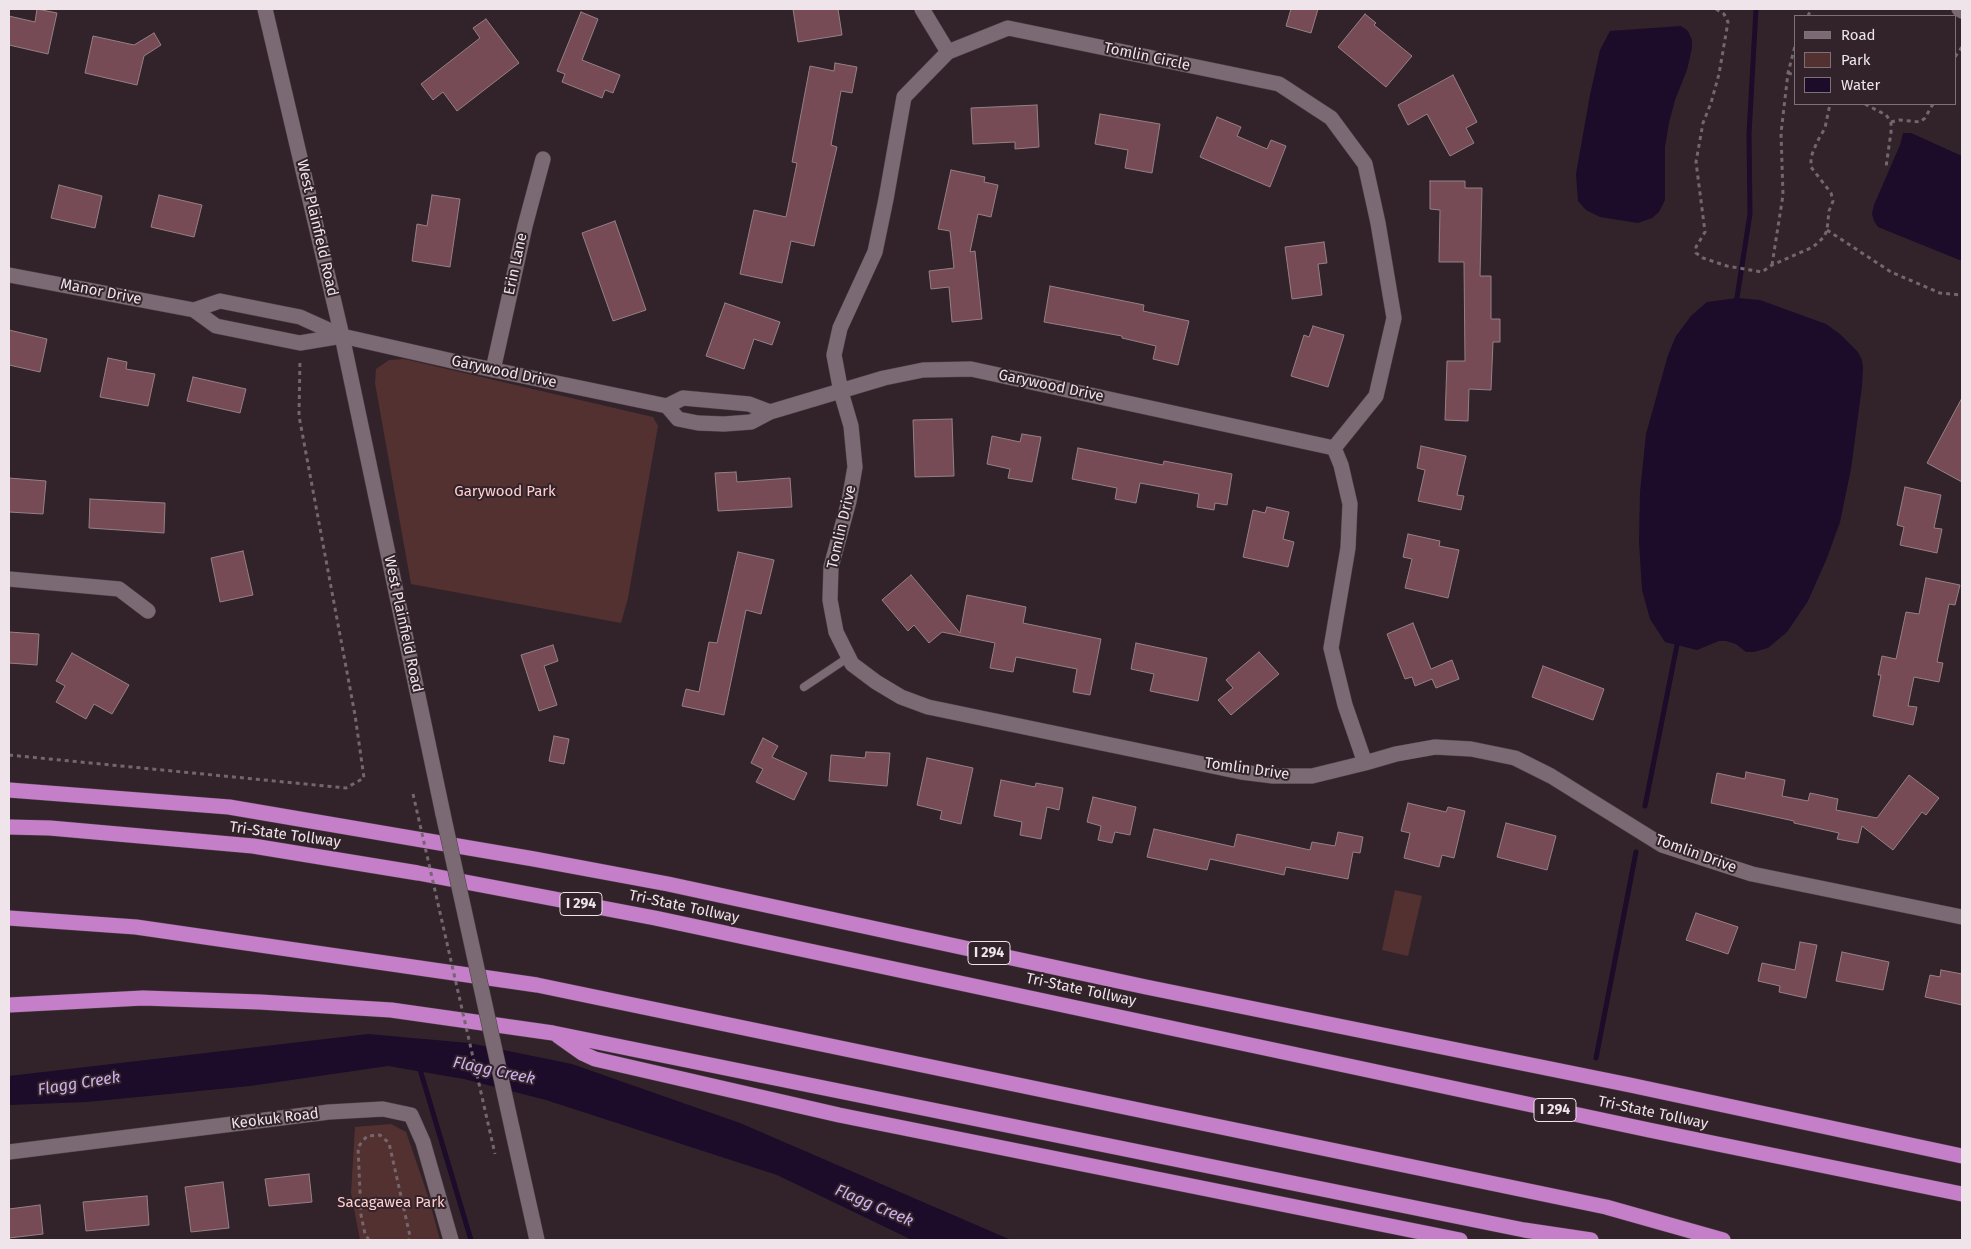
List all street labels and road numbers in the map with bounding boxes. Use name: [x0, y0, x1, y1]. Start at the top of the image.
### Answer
street label: Tomlin Circle: [1102, 39, 1192, 75]
street label: West Plainfield Road: [293, 158, 341, 298]
street label: Erin Lane: [501, 231, 531, 297]
street label: Manor Drive: [59, 275, 143, 309]
street label: Garywood Drive: [450, 352, 558, 392]
street label: Garywood Drive: [997, 366, 1105, 406]
street label: Tomlin Drive: [824, 484, 860, 570]
street label: West Plainfield Road: [380, 554, 426, 694]
street label: Tomlin Drive: [1204, 754, 1290, 784]
street label: Tri-State Tollway: [228, 818, 342, 852]
street label: Tomlin Drive: [1653, 831, 1739, 877]
street label: Tri-State Tollway: [627, 887, 741, 927]
road number: I 294: [560, 892, 602, 916]
road number: I 294: [968, 941, 1010, 964]
street label: Tri-State Tollway: [1024, 970, 1138, 1010]
street label: Tri-State Tollway: [1596, 1093, 1710, 1133]
road number: I 294: [1534, 1098, 1576, 1122]
street label: Keokuk Road: [230, 1105, 320, 1133]

